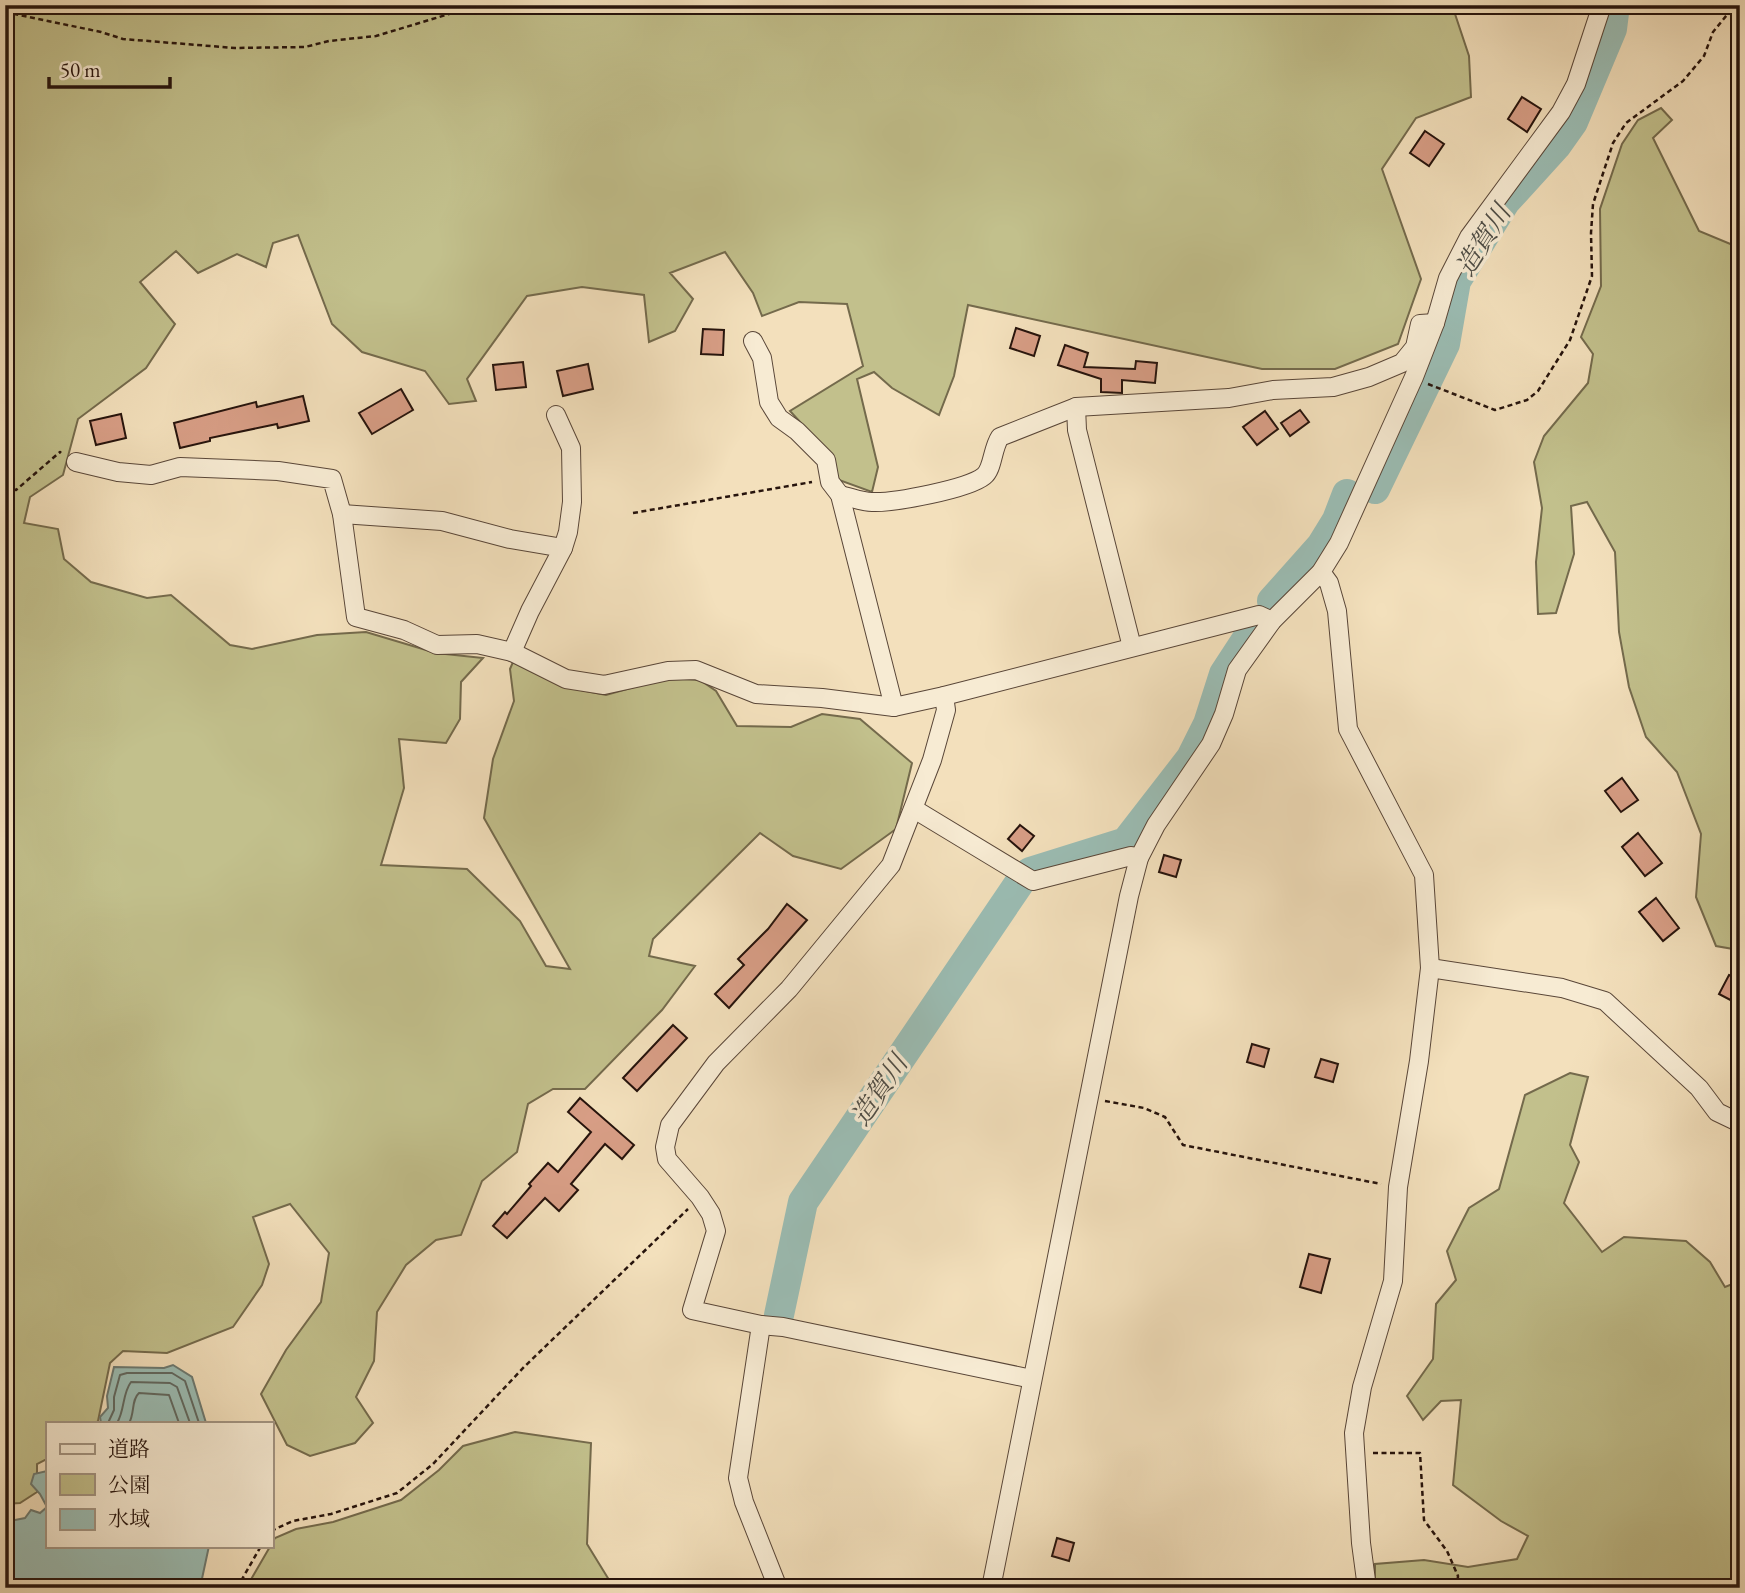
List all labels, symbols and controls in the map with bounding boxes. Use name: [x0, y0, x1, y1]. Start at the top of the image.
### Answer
scale bar: [49, 46, 170, 90]
text: 50 m: [60, 56, 101, 83]
water label: 造賀川: [1448, 195, 1520, 282]
water label: 造賀川: [843, 1046, 917, 1132]
legend: [46, 1422, 273, 1548]
text: 道路: [108, 1435, 150, 1462]
text: 公園: [108, 1471, 150, 1498]
text: 水域: [108, 1505, 150, 1532]

